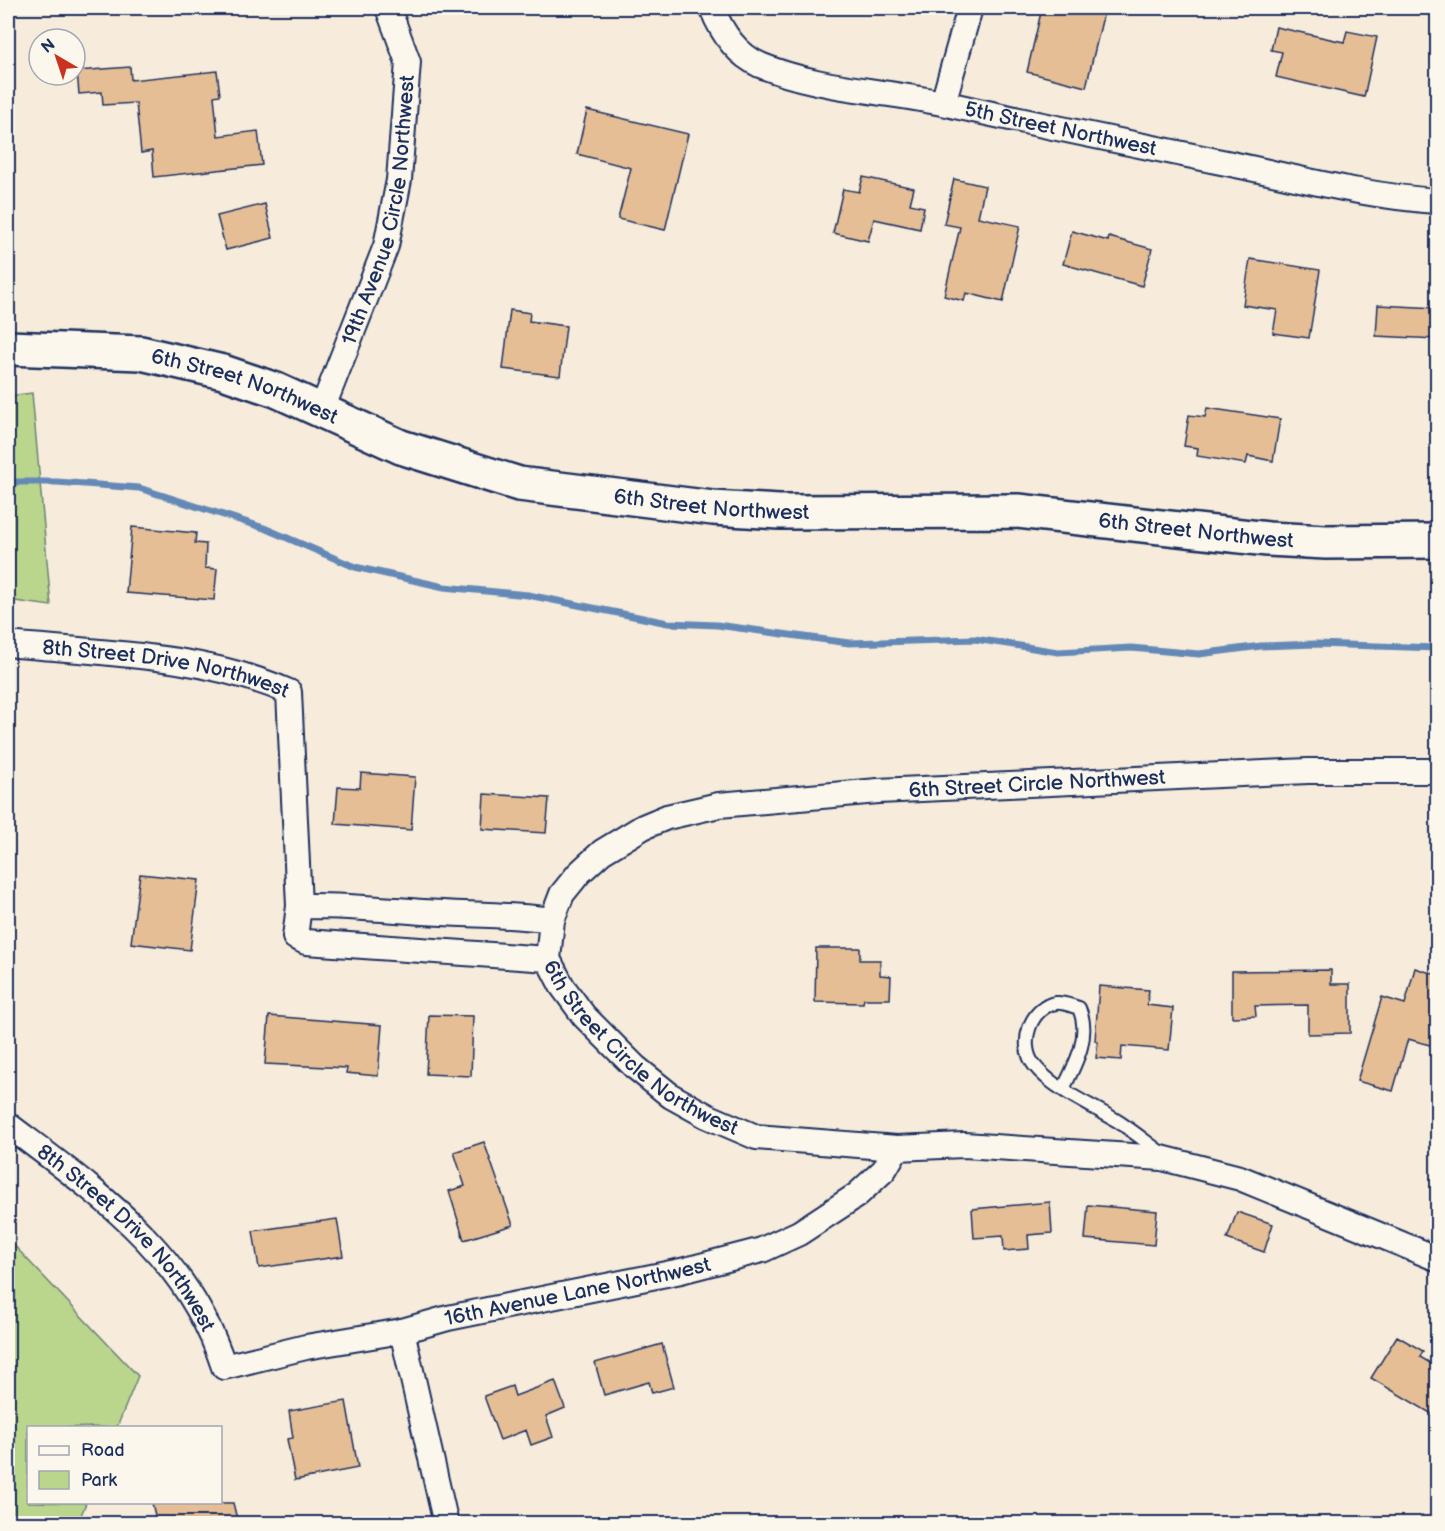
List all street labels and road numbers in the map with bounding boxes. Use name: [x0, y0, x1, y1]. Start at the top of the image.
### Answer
street label: 19th Avenue Circle Northwest: [336, 73, 420, 349]
street label: 5th Street Northwest: [962, 96, 1159, 161]
street label: 6th Street Northwest: [149, 343, 343, 429]
street label: 6th Street Northwest: [612, 483, 810, 525]
street label: 6th Street Northwest: [1097, 508, 1295, 553]
street label: 8th Street Drive Northwest: [41, 635, 293, 703]
street label: 6th Street Circle Northwest: [908, 765, 1167, 803]
street label: 6th Street Circle Northwest: [538, 956, 743, 1141]
street label: 8th Street Drive Northwest: [32, 1139, 221, 1336]
street label: 16th Avenue Lane Northwest: [442, 1251, 714, 1331]

